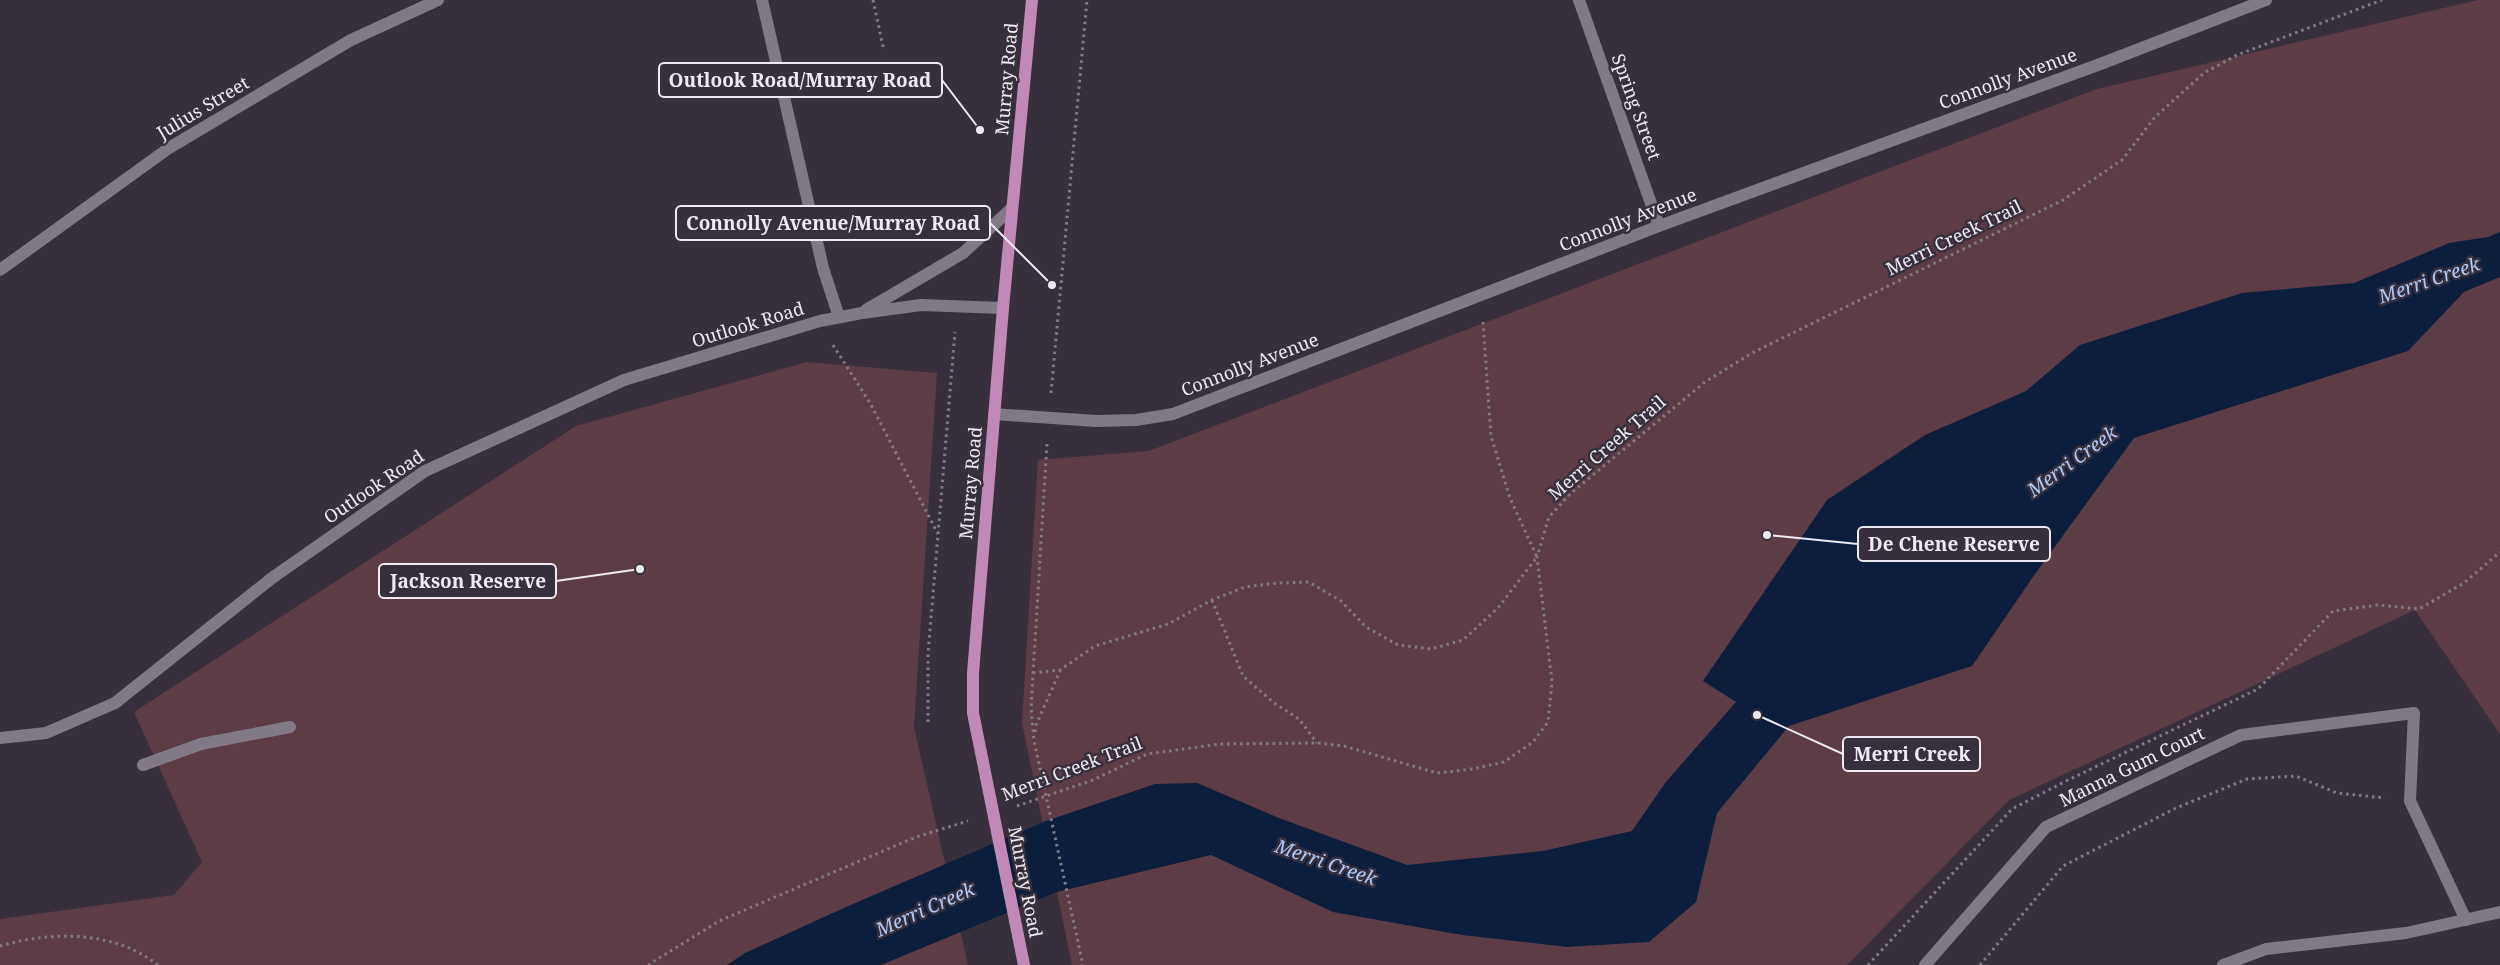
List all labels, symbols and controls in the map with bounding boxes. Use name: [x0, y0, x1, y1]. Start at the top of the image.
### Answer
street label: Murray Road: [989, 22, 1023, 136]
street label: Connolly Avenue: [1935, 42, 2080, 114]
street label: Spring Street: [1607, 50, 1667, 163]
callout: Outlook Road/Murray Road: [659, 63, 942, 97]
text: Outlook Road/Murray Road: [669, 67, 932, 93]
street label: Julius Street: [151, 70, 253, 145]
street label: Connolly Avenue: [1555, 182, 1700, 256]
street label: Merri Creek Trail: [1882, 194, 2026, 280]
callout: Connolly Avenue/Murray Road: [676, 206, 990, 240]
text: Connolly Avenue/Murray Road: [686, 210, 981, 236]
water label: Merri Creek: [2374, 250, 2484, 310]
street label: Outlook Road: [689, 296, 807, 352]
street label: Connolly Avenue: [1177, 327, 1322, 401]
street label: Merri Creek Trail: [1542, 389, 1671, 505]
water label: Merri Creek: [2021, 419, 2123, 503]
street label: Murray Road: [953, 426, 987, 540]
street label: Outlook Road: [319, 444, 428, 529]
callout: De Chene Reserve: [1858, 527, 2050, 561]
text: De Chene Reserve: [1868, 531, 2040, 557]
callout: Jackson Reserve: [379, 564, 556, 598]
text: Jackson Reserve: [389, 568, 546, 594]
street label: Manna Gum Court: [2055, 721, 2208, 812]
street label: Merri Creek Trail: [998, 730, 1146, 806]
callout: Merri Creek: [1843, 737, 1980, 771]
text: Merri Creek: [1854, 741, 1971, 767]
street label: Murray Road: [1003, 824, 1049, 940]
water label: Merri Creek: [1271, 832, 1381, 892]
water label: Merri Creek: [871, 875, 980, 943]

